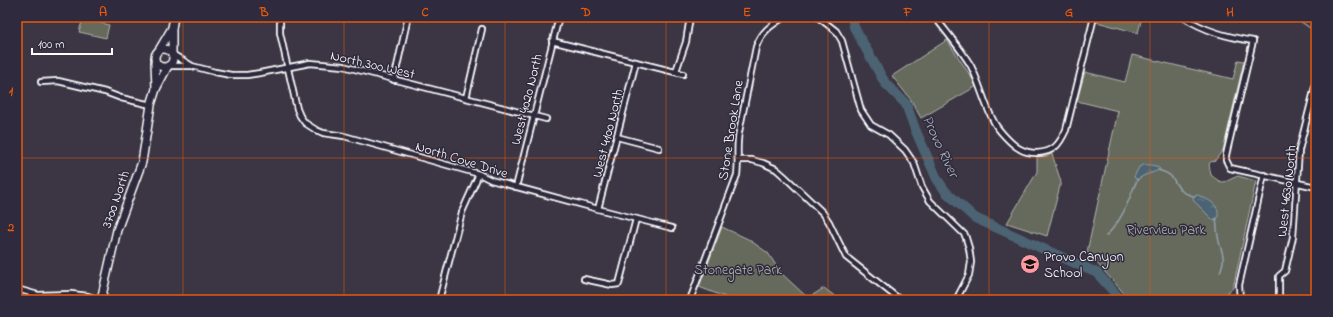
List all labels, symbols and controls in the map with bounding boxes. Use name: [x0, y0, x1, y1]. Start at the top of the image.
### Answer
text: A: [99, 3, 107, 22]
text: B: [259, 3, 269, 22]
text: C: [421, 3, 429, 22]
text: D: [580, 3, 591, 22]
text: E: [743, 3, 751, 22]
text: F: [903, 3, 913, 22]
text: G: [1065, 3, 1073, 22]
text: H: [1226, 3, 1234, 22]
scale bar: [32, 30, 112, 56]
text: 100 m: [38, 36, 65, 54]
street label: North 300 West: [328, 46, 417, 85]
street label: West 4020 North: [506, 52, 549, 147]
street label: Stone Brook Lane: [713, 78, 750, 182]
text: 1: [9, 82, 14, 101]
street label: West 4100 North: [587, 87, 630, 180]
water label: Provo River: [916, 112, 965, 183]
street label: North Cove Drive: [413, 136, 511, 185]
street label: West 4630 North: [1272, 144, 1303, 238]
street label: 3700 North: [97, 168, 136, 231]
text: 2: [7, 218, 15, 237]
park label: Riverview Park: [1127, 220, 1206, 241]
place label: Provo Canyon School: [1044, 247, 1124, 284]
school or university icon: Provo Canyon School: [1019, 253, 1041, 275]
park label: Stonegate Park: [694, 260, 783, 282]

